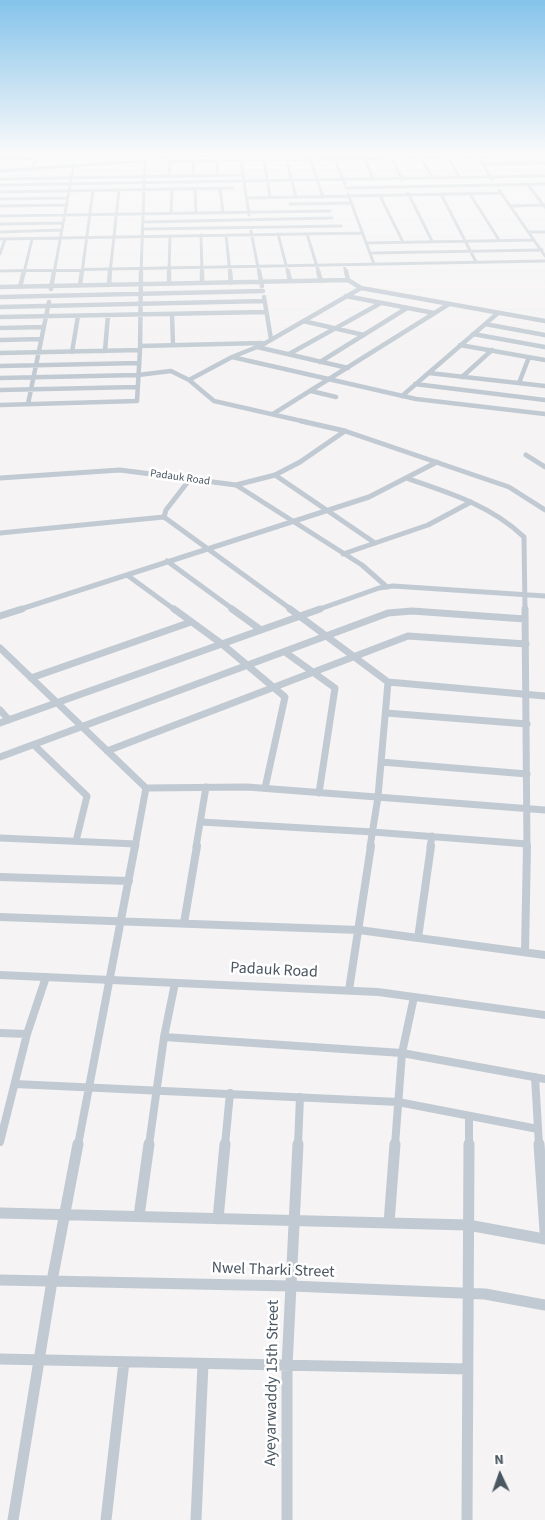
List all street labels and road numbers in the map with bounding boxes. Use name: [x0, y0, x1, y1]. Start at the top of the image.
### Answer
street label: Padauk Road: [149, 467, 211, 489]
street label: Padauk Road: [230, 959, 318, 983]
street label: Nwel Tharki Street: [211, 1259, 335, 1283]
street label: Ayeyarwaddy 15th Street: [262, 1300, 284, 1466]

